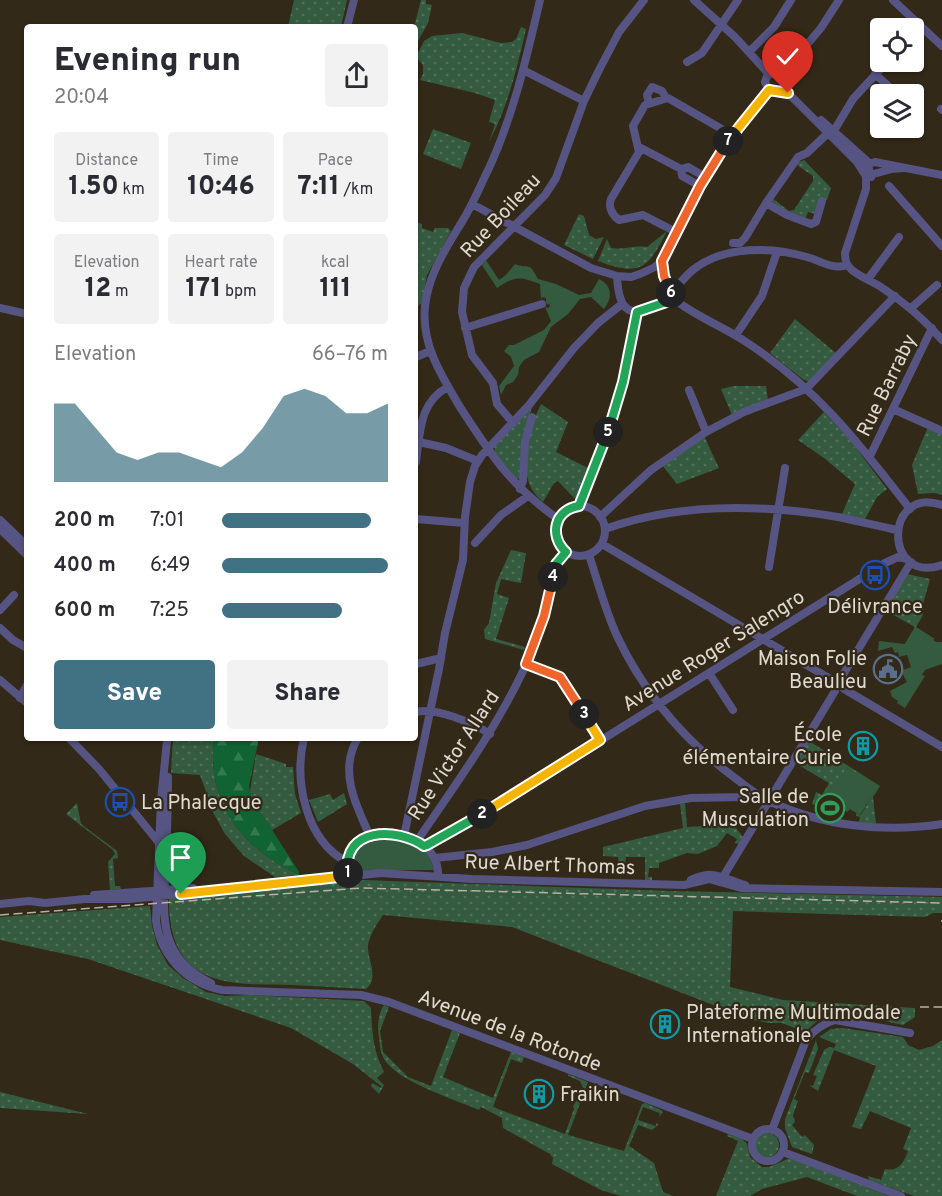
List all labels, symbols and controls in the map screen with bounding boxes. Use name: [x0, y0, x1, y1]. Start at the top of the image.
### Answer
map controls: [870, 18, 924, 138]
button: locate: [870, 18, 924, 72]
pin: [762, 31, 813, 93]
icon: check: [771, 40, 804, 73]
text: Evening run: [54, 41, 241, 83]
button: share: [325, 44, 388, 107]
button: layers: [870, 84, 924, 138]
text: 20:04: [54, 85, 109, 111]
pin: 7: [713, 126, 743, 156]
text: 7: [724, 131, 732, 151]
text: Distance: [75, 151, 138, 171]
text: Time: [203, 151, 239, 171]
text: Pace: [318, 151, 353, 171]
street label: Rue Boileau: [456, 168, 547, 264]
text: 1.50: [69, 171, 119, 204]
text: 10:46: [187, 171, 255, 204]
text: 7:11: [297, 171, 340, 204]
text: km: [119, 180, 145, 200]
text: /km: [340, 180, 373, 200]
text: Elevation: [74, 253, 140, 273]
text: Heart rate: [184, 253, 258, 273]
text: kcal: [321, 253, 350, 273]
text: 12: [85, 273, 111, 306]
text: 171: [186, 273, 221, 306]
text: 111: [319, 273, 351, 306]
pin: 6: [656, 278, 686, 308]
text: m: [111, 282, 129, 302]
text: bpm: [221, 282, 256, 302]
text: 6: [666, 283, 676, 303]
street label: Rue Barraby: [852, 330, 924, 441]
text: Elevation: [54, 342, 136, 368]
text: 66–76 m: [312, 342, 388, 368]
pin: 5: [593, 417, 623, 447]
text: 5: [603, 422, 613, 442]
text: 200 m: [54, 508, 115, 534]
text: 7:01: [150, 508, 184, 534]
text: 400 m: [54, 553, 116, 579]
text: 6:49: [150, 553, 191, 579]
bus stop icon: Délivrance: [859, 559, 891, 591]
pin: 4: [538, 562, 568, 592]
text: 4: [548, 567, 558, 587]
street label: Avenue Roger Salengro: [618, 585, 810, 719]
place label: Délivrance: [827, 595, 923, 621]
text: 600 m: [54, 598, 115, 624]
text: 7:25: [150, 598, 189, 624]
place label: Maison Folie Beaulieu: [758, 647, 867, 696]
public building icon: Maison Folie Beaulieu: [872, 653, 904, 685]
button: Save: [54, 660, 215, 729]
button: Share: [227, 660, 388, 729]
street label: Rue Victor Allard: [403, 686, 506, 826]
pin: 3: [569, 699, 599, 729]
text: 3: [579, 704, 589, 724]
place label: École élémentaire Curie: [683, 721, 842, 772]
building icon: École élémentaire Curie: [847, 730, 879, 762]
place label: Salle de Musculation: [701, 785, 809, 834]
bus stop icon: La Phalecque: [104, 786, 136, 818]
place label: La Phalecque: [141, 791, 262, 817]
sports icon: Salle de Musculation: [814, 792, 846, 824]
pin: 2: [467, 799, 497, 829]
text: 2: [477, 804, 487, 824]
pin: [155, 832, 206, 894]
icon: arrive: [164, 841, 197, 874]
street label: Rue Albert Thomas: [464, 850, 636, 882]
pin: 1: [333, 858, 363, 888]
text: 1: [345, 863, 351, 883]
street label: Avenue de la Rotonde: [414, 985, 605, 1079]
place label: Plateforme Multimodale Internationale: [686, 1001, 901, 1050]
building icon: Plateforme Multimodale Internationale: [649, 1008, 681, 1040]
building icon: Fraikin: [523, 1078, 555, 1110]
place label: Fraikin: [560, 1083, 620, 1109]

